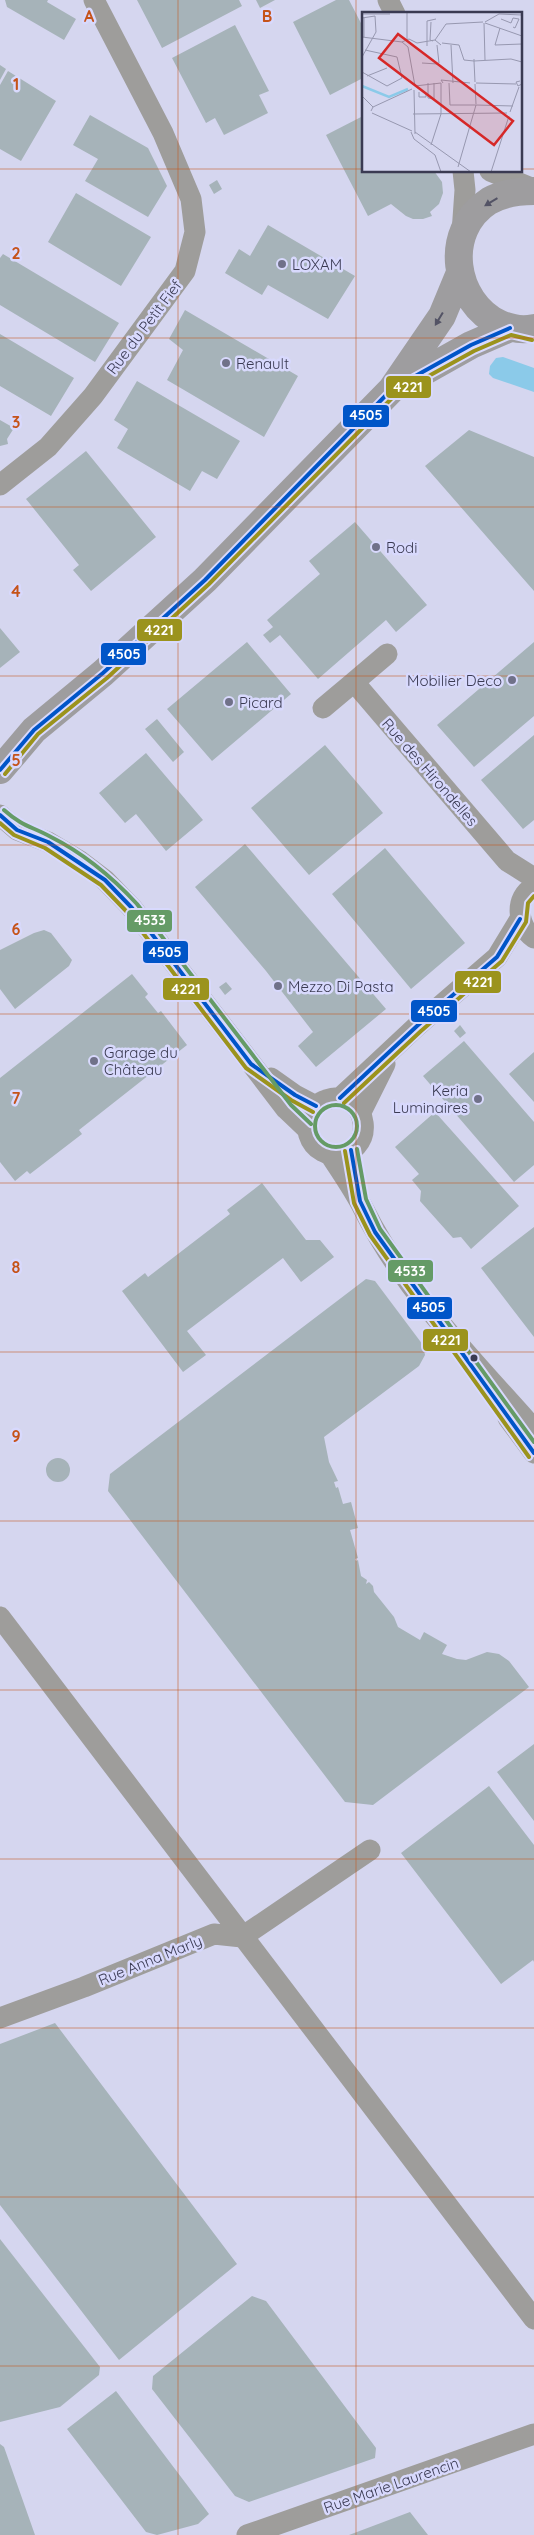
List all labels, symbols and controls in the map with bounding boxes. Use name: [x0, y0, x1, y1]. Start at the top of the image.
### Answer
text: A: [84, 6, 95, 26]
text: B: [262, 6, 272, 26]
inset map: [362, 12, 522, 172]
text: 1: [13, 74, 19, 94]
one-way arrow: [484, 197, 498, 206]
text: 2: [11, 243, 21, 263]
place label: LOXAM: [292, 255, 342, 274]
marker: LOXAM: [276, 258, 288, 270]
street label: Rue du Petit Fief: [102, 276, 186, 378]
one-way arrow: [435, 313, 444, 326]
place label: Renault: [236, 354, 289, 373]
marker: Renault: [220, 357, 232, 369]
line badge: 4221: [385, 375, 432, 399]
text: 4221: [393, 378, 423, 396]
line badge: 4505: [342, 404, 390, 428]
text: 4505: [350, 406, 382, 424]
text: 3: [12, 412, 20, 432]
place label: Rodi: [386, 538, 417, 557]
marker: Rodi: [370, 541, 382, 553]
text: 4: [11, 581, 21, 601]
line badge: 4221: [136, 618, 183, 642]
text: 4221: [144, 621, 174, 639]
line badge: 4505: [100, 642, 147, 666]
text: 4505: [108, 645, 140, 663]
place label: Mobilier Deco: [407, 671, 502, 690]
marker: Mobilier Deco: [506, 674, 518, 686]
place label: Picard: [239, 693, 283, 712]
marker: Picard: [223, 696, 235, 708]
street label: Rue des Hirondelles: [378, 714, 482, 830]
text: 5: [11, 750, 21, 770]
line badge: 4533: [126, 909, 173, 933]
text: 4533: [134, 911, 166, 929]
text: 6: [12, 919, 21, 939]
line badge: 4505: [142, 940, 189, 964]
text: 4505: [149, 943, 181, 961]
line badge: 4221: [454, 970, 502, 994]
text: 4221: [463, 973, 493, 991]
line badge: 4221: [162, 977, 210, 1001]
place label: Mezzo Di Pasta: [288, 977, 394, 996]
text: 4221: [171, 980, 201, 998]
marker: Mezzo Di Pasta: [272, 980, 284, 992]
line badge: 4505: [410, 999, 458, 1023]
text: 4505: [418, 1002, 450, 1020]
place label: Garage du Château: [104, 1043, 178, 1079]
marker: Garage du Château: [88, 1055, 100, 1067]
place label: Keria Luminaires: [393, 1081, 468, 1117]
text: 7: [12, 1088, 21, 1108]
marker: Keria Luminaires: [472, 1093, 484, 1105]
text: 8: [12, 1257, 21, 1277]
line badge: 4533: [387, 1259, 434, 1283]
text: 4533: [394, 1262, 426, 1280]
line badge: 4505: [406, 1296, 453, 1320]
text: 4505: [413, 1298, 445, 1316]
line badge: 4221: [422, 1328, 469, 1352]
text: 4221: [431, 1331, 461, 1349]
unlabelled marker: [469, 1353, 479, 1363]
text: 9: [11, 1426, 21, 1446]
street label: Rue Anna Marly: [95, 1931, 205, 1989]
street label: Rue Marie Laurencin: [321, 2453, 461, 2517]

